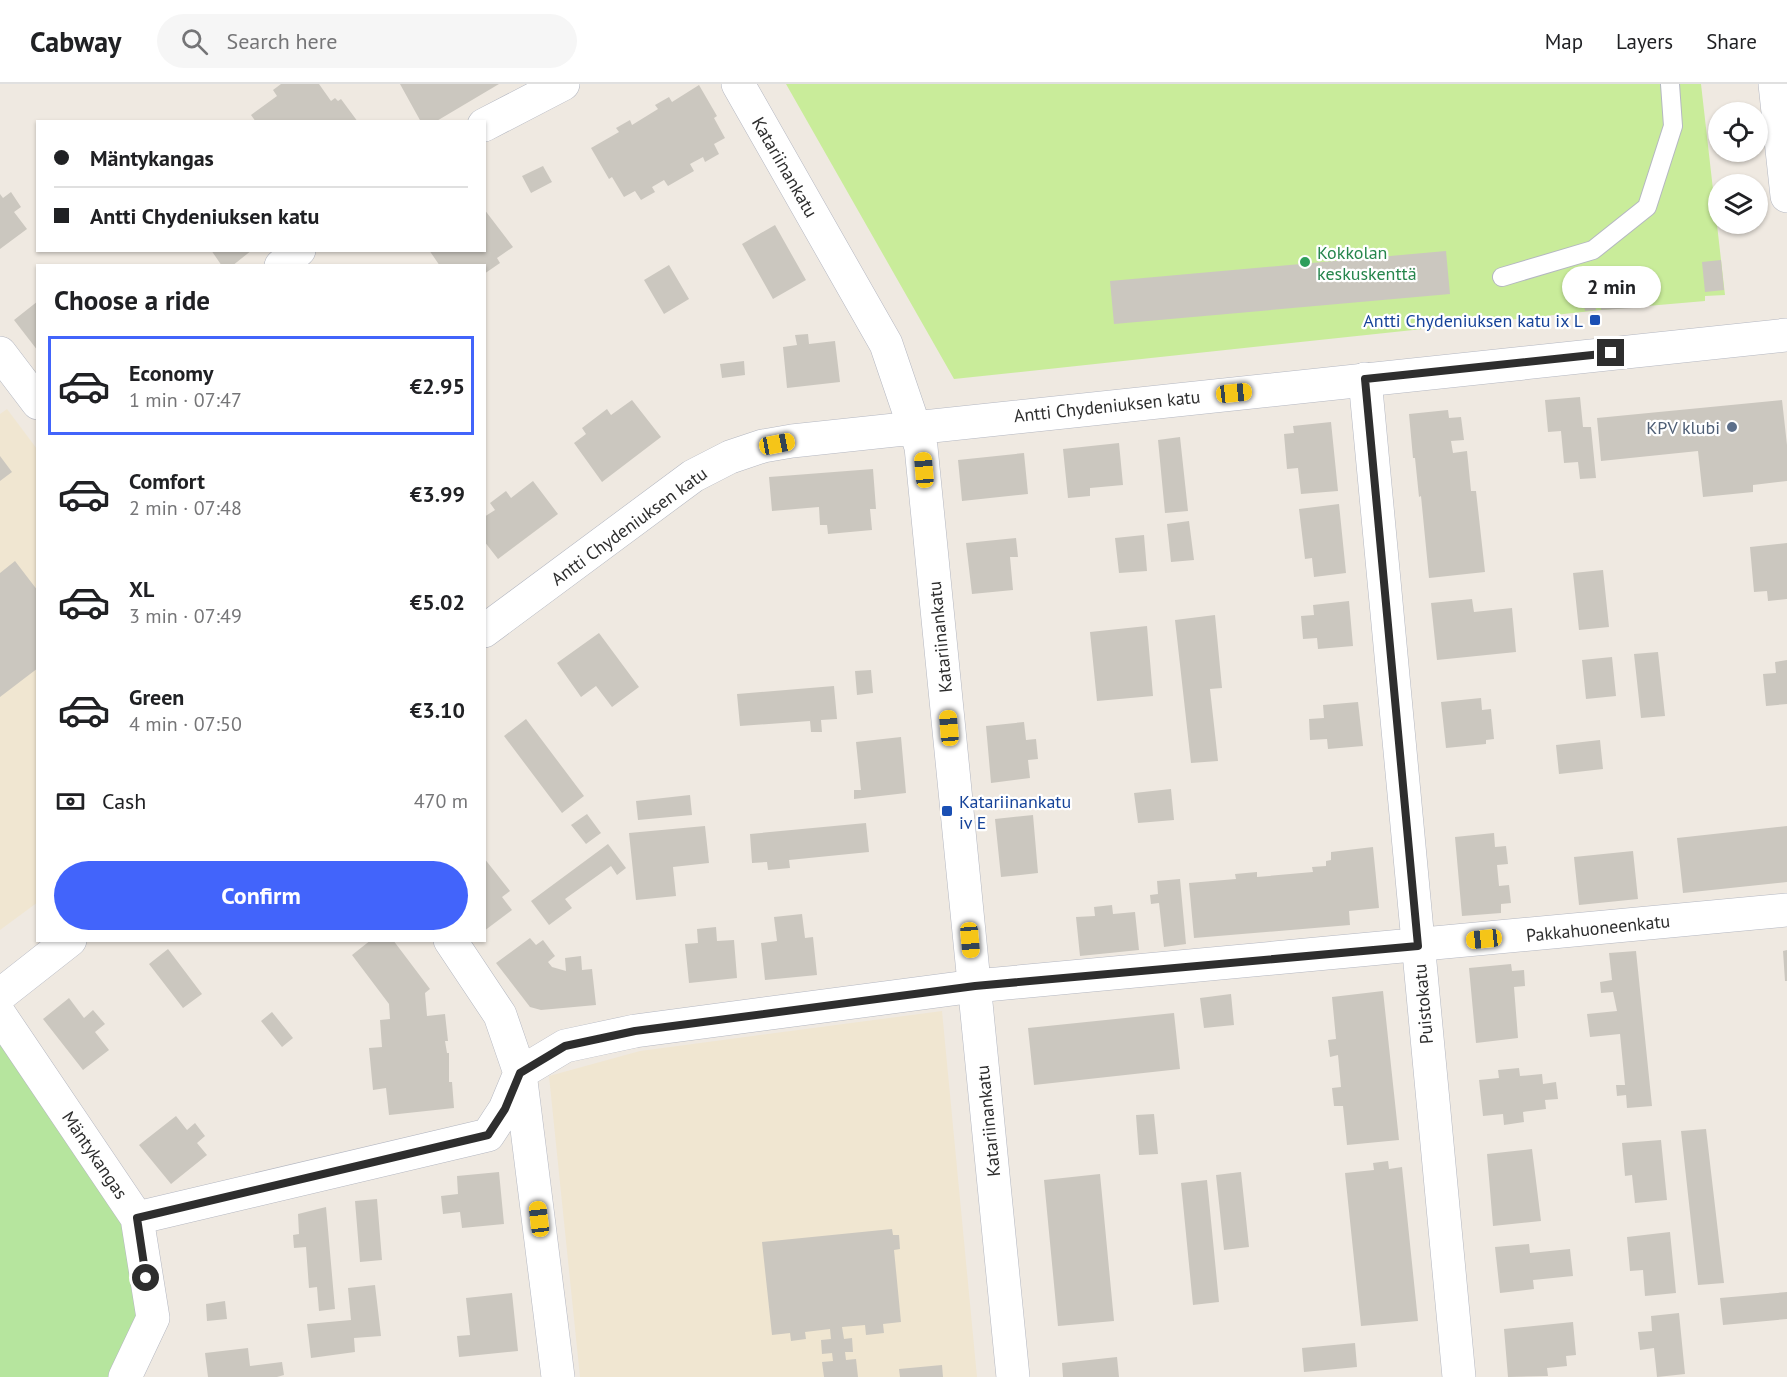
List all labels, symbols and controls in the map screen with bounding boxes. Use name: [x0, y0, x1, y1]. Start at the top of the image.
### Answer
search box: [157, 14, 577, 68]
text: Cabway: [30, 23, 121, 60]
icon: search: [178, 25, 211, 58]
text: Search here: [226, 27, 337, 55]
text: Map: [1545, 28, 1583, 55]
text: Layers: [1616, 28, 1673, 55]
text: Share: [1706, 28, 1757, 55]
map controls: [1708, 102, 1768, 234]
button: locate: [1708, 102, 1768, 162]
street label: Katariinankatu: [747, 113, 823, 221]
text: Mäntykangas: [90, 144, 214, 172]
button: layers: [1708, 174, 1768, 234]
text: Antti Chydeniuksen katu: [90, 202, 319, 230]
place label: Kokkolan keskuskenttä: [1317, 241, 1417, 285]
marker: Kokkolan keskuskenttä: [1298, 255, 1312, 269]
callout: 2 min: [1562, 266, 1660, 308]
text: 2 min: [1587, 274, 1636, 300]
text: Choose a ride: [54, 283, 210, 317]
place label: Antti Chydeniuksen katu ix L: [1363, 309, 1583, 332]
marker: Antti Chydeniuksen katu ix L: [1588, 313, 1602, 327]
route end: [1597, 339, 1624, 366]
icon: car: [57, 359, 111, 413]
text: Economy: [129, 359, 213, 387]
text: €2.95: [410, 372, 465, 400]
car: [1215, 382, 1253, 404]
street label: Antti Chydeniuksen katu: [1013, 385, 1201, 427]
text: 1 min · 07:47: [129, 387, 242, 413]
place label: KPV klubi: [1646, 416, 1720, 439]
marker: KPV klubi: [1725, 420, 1739, 434]
car: [758, 432, 796, 456]
car: [913, 451, 935, 489]
street label: Antti Chydeniuksen katu: [546, 462, 712, 590]
icon: car: [57, 467, 111, 521]
text: Comfort: [129, 467, 205, 495]
text: €3.99: [410, 480, 465, 508]
text: 2 min · 07:48: [129, 495, 242, 521]
icon: car: [57, 575, 111, 629]
text: XL: [129, 575, 154, 603]
street label: Katariinankatu: [923, 580, 957, 694]
text: €5.02: [410, 588, 465, 616]
text: 3 min · 07:49: [129, 603, 242, 629]
icon: car: [57, 683, 111, 737]
text: Green: [129, 683, 184, 711]
text: €3.10: [410, 696, 465, 724]
car: [938, 709, 960, 747]
text: 4 min · 07:50: [129, 711, 242, 737]
icon: cash: [54, 785, 87, 818]
text: Cash: [102, 787, 146, 815]
text: 470 m: [414, 788, 468, 814]
place label: Katariinankatu iv E: [959, 790, 1071, 834]
marker: Katariinankatu iv E: [940, 804, 954, 818]
button: Confirm: [54, 861, 468, 930]
street label: Pakkahuoneenkatu: [1525, 909, 1671, 947]
car: [959, 921, 981, 959]
car: [1465, 928, 1503, 950]
street label: Puistokatu: [1408, 963, 1438, 1045]
street label: Katariinankatu: [971, 1064, 1005, 1178]
street label: Mäntykangas: [57, 1107, 133, 1203]
car: [528, 1200, 550, 1238]
route start: [132, 1264, 159, 1291]

